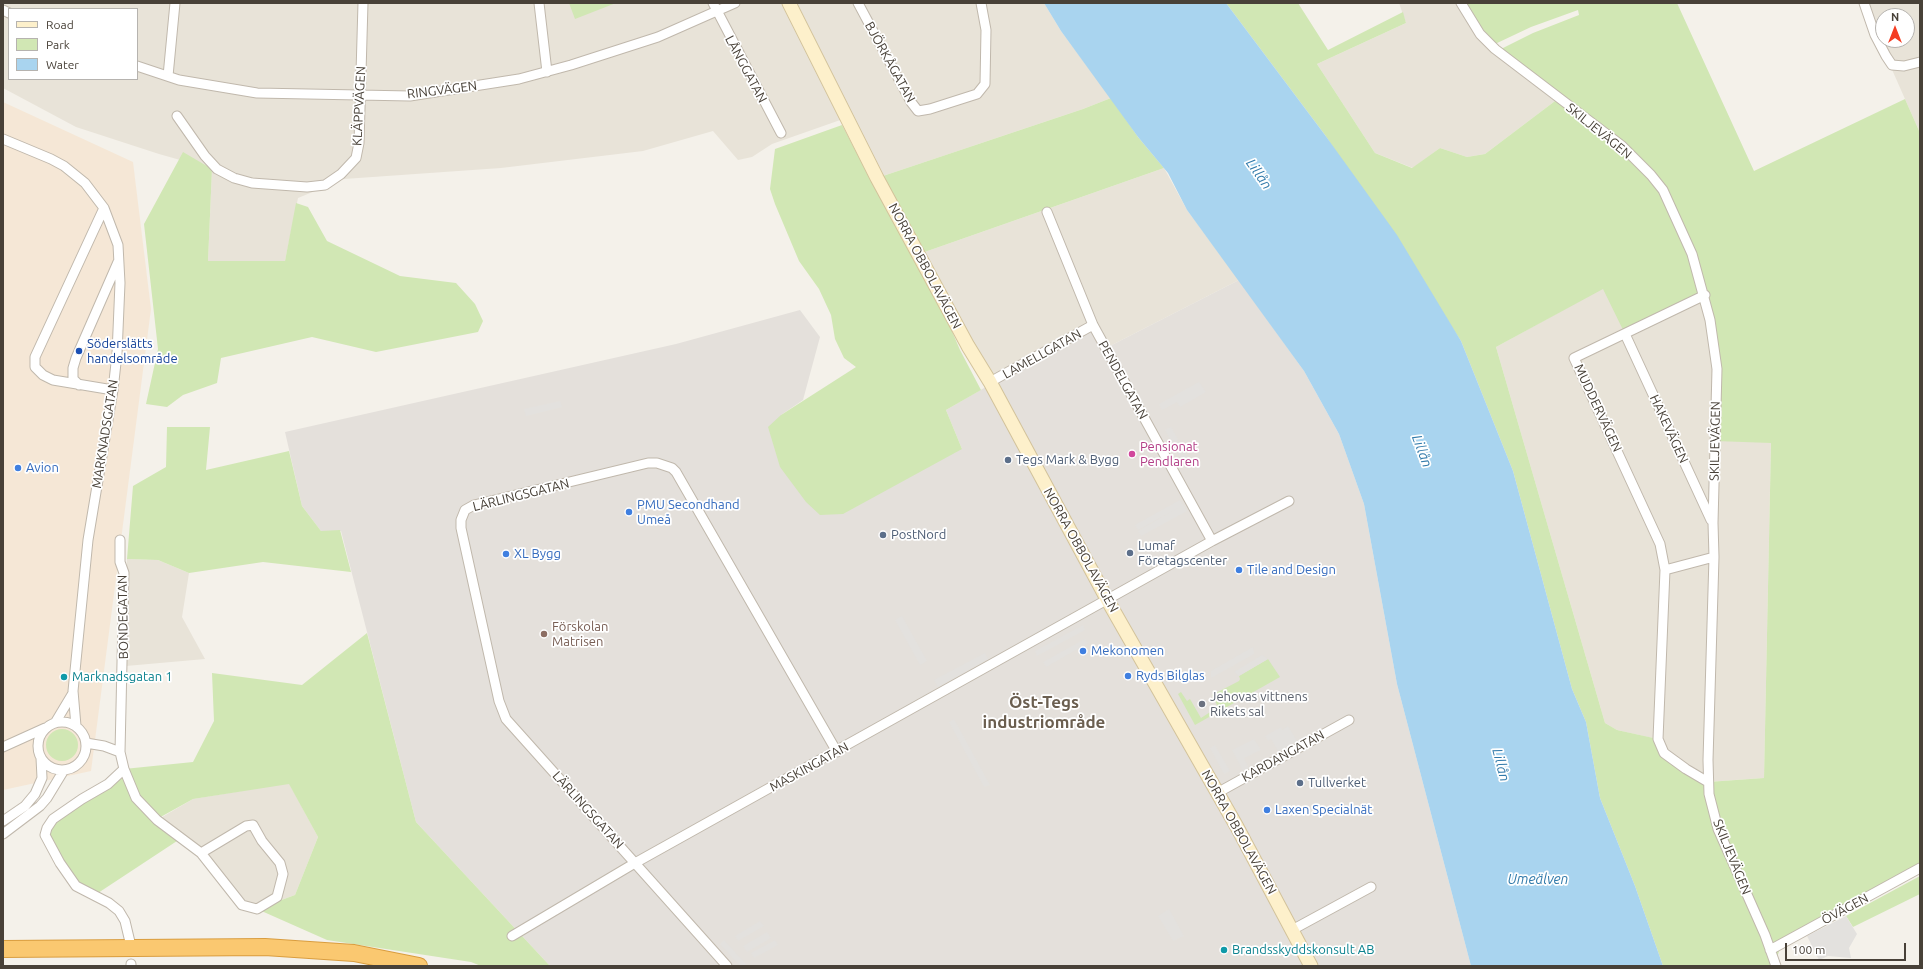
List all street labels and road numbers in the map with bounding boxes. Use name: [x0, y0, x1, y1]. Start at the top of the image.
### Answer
street label: BJÖRKÅGATAN: [861, 19, 919, 105]
street label: LÅNGGATAN: [722, 33, 770, 105]
street label: KLÄPPVÄGEN: [349, 66, 369, 146]
street label: RINGVÄGEN: [406, 78, 478, 102]
street label: SKILJEVÄGEN: [1563, 100, 1635, 162]
street label: NORRA OBBOLAVÄGEN: [885, 201, 965, 331]
street label: LAMELLGATAN: [1000, 326, 1084, 382]
street label: PENDELGATAN: [1095, 338, 1151, 422]
street label: MUDDERVÄGEN: [1571, 362, 1625, 454]
street label: MARKNADSGATAN: [89, 378, 121, 490]
street label: HAKEVÄGEN: [1646, 392, 1692, 466]
street label: SKILJEVÄGEN: [1707, 401, 1723, 481]
street label: LÄRLINGSGATAN: [471, 475, 571, 515]
street label: NORRA OBBOLAVÄGEN: [1040, 485, 1122, 615]
street label: BONDEGATAN: [114, 575, 132, 659]
street label: KARDANGATAN: [1239, 727, 1327, 785]
street label: MASKINGATAN: [767, 739, 851, 795]
street label: NORRA OBBOLAVÄGEN: [1198, 767, 1280, 897]
street label: LÄRLINGSGATAN: [549, 768, 627, 852]
street label: SKILJEVÄGEN: [1710, 817, 1754, 897]
street label: ÖVÄGEN: [1819, 890, 1871, 928]

